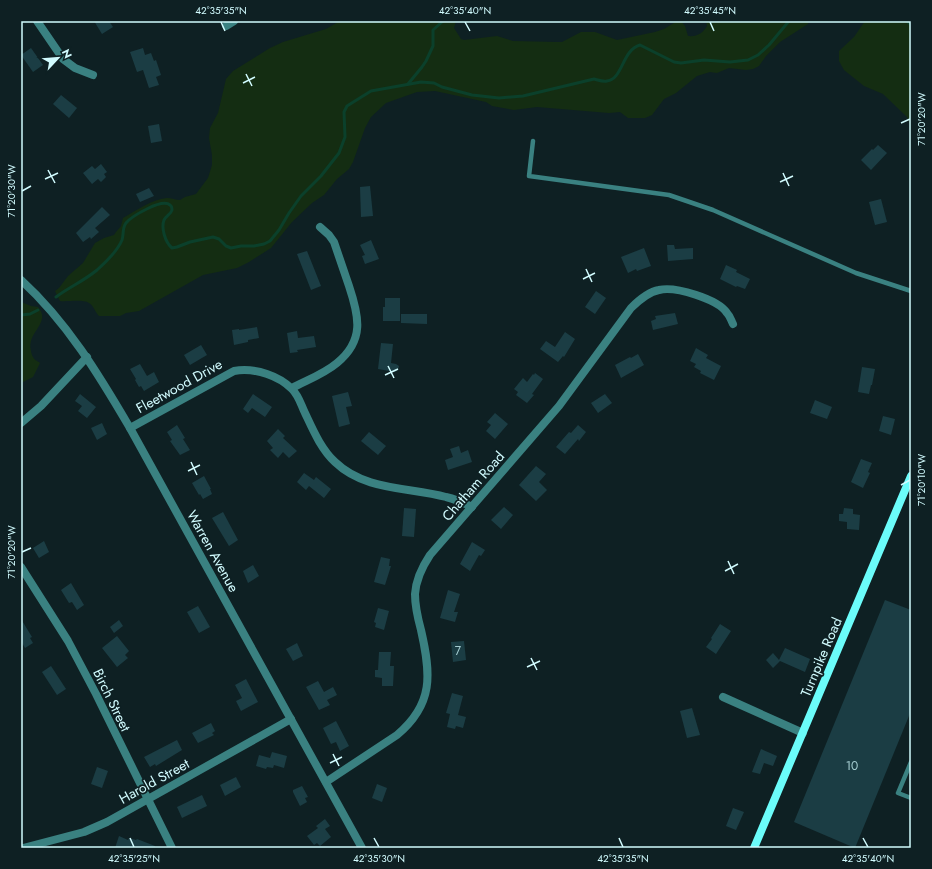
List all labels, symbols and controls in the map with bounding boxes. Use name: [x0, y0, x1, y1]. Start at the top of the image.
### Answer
text: 42°35'35"N: [195, 3, 247, 18]
text: 42°35'40"N: [439, 3, 491, 18]
text: 42°35'45"N: [684, 3, 736, 18]
north arrow: [38, 38, 78, 78]
text: N: [58, 46, 76, 61]
text: 71°20'20"W: [914, 92, 929, 146]
text: 71°20'30"W: [4, 164, 19, 218]
street label: Fleetwood Drive: [132, 354, 226, 418]
street label: Chatham Road: [437, 447, 509, 525]
text: 71°20'10"W: [914, 454, 929, 506]
street label: Warren Avenue: [182, 506, 244, 596]
text: 71°20'20"W: [4, 525, 19, 579]
street label: Turnpike Road: [795, 614, 847, 700]
house number: 7: [455, 642, 462, 660]
street label: Birch Street: [88, 665, 136, 735]
street label: Harold Street: [115, 753, 193, 809]
house number: 10: [846, 757, 858, 775]
text: 42°35'25"N: [108, 851, 160, 866]
text: 42°35'30"N: [353, 851, 405, 866]
text: 42°35'35"N: [597, 851, 649, 866]
text: 42°35'40"N: [842, 851, 894, 866]

